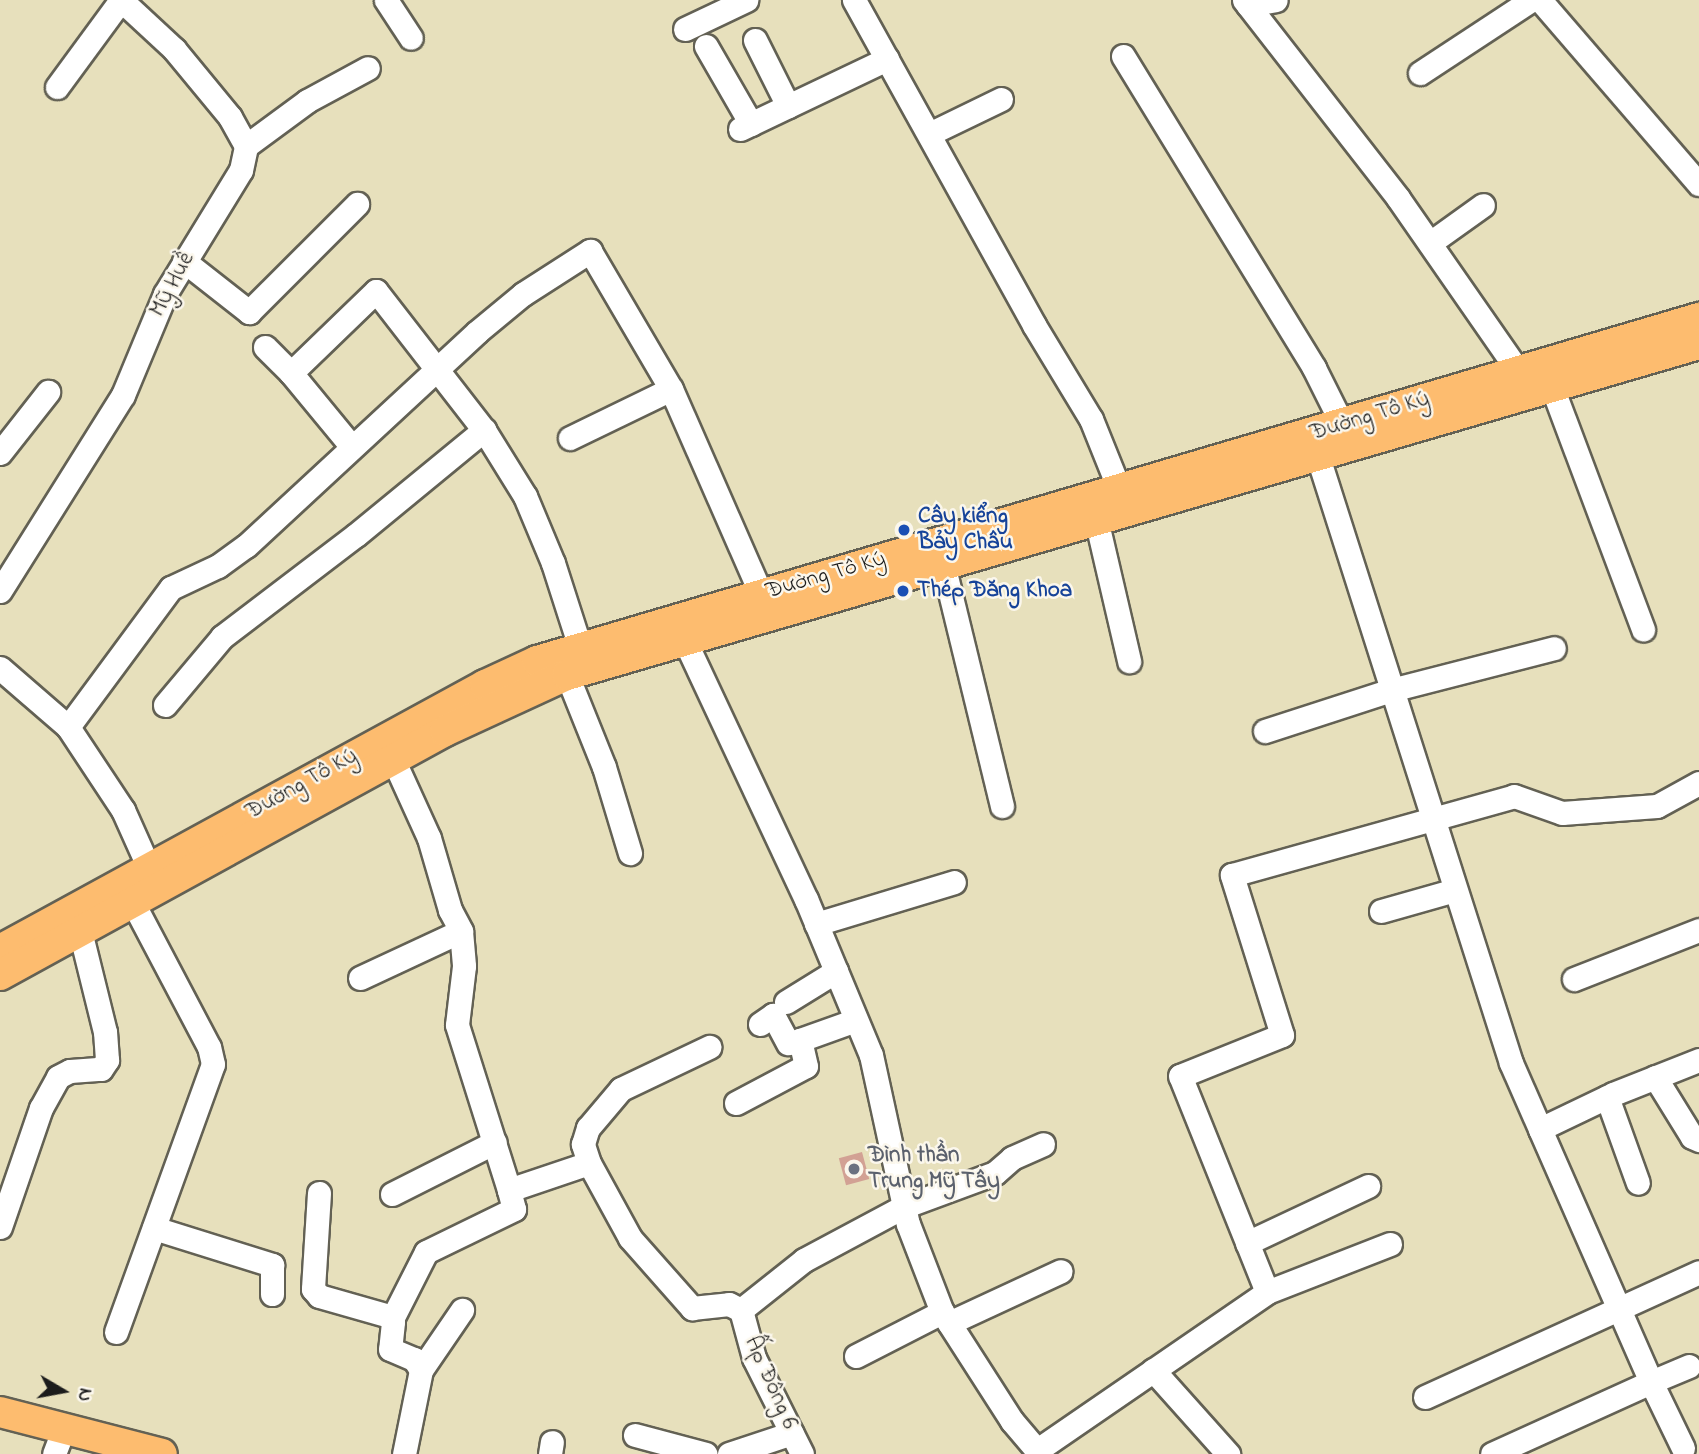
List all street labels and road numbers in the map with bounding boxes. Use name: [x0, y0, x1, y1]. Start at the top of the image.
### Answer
street label: Mỹ Huề: [145, 248, 201, 322]
street label: Đường Tô Ký: [1307, 386, 1433, 448]
street label: Đường Tô Ký: [763, 546, 889, 606]
street label: Đường Tô Ký: [241, 743, 363, 827]
street label: Ấp Đông 6: [737, 1332, 803, 1434]

